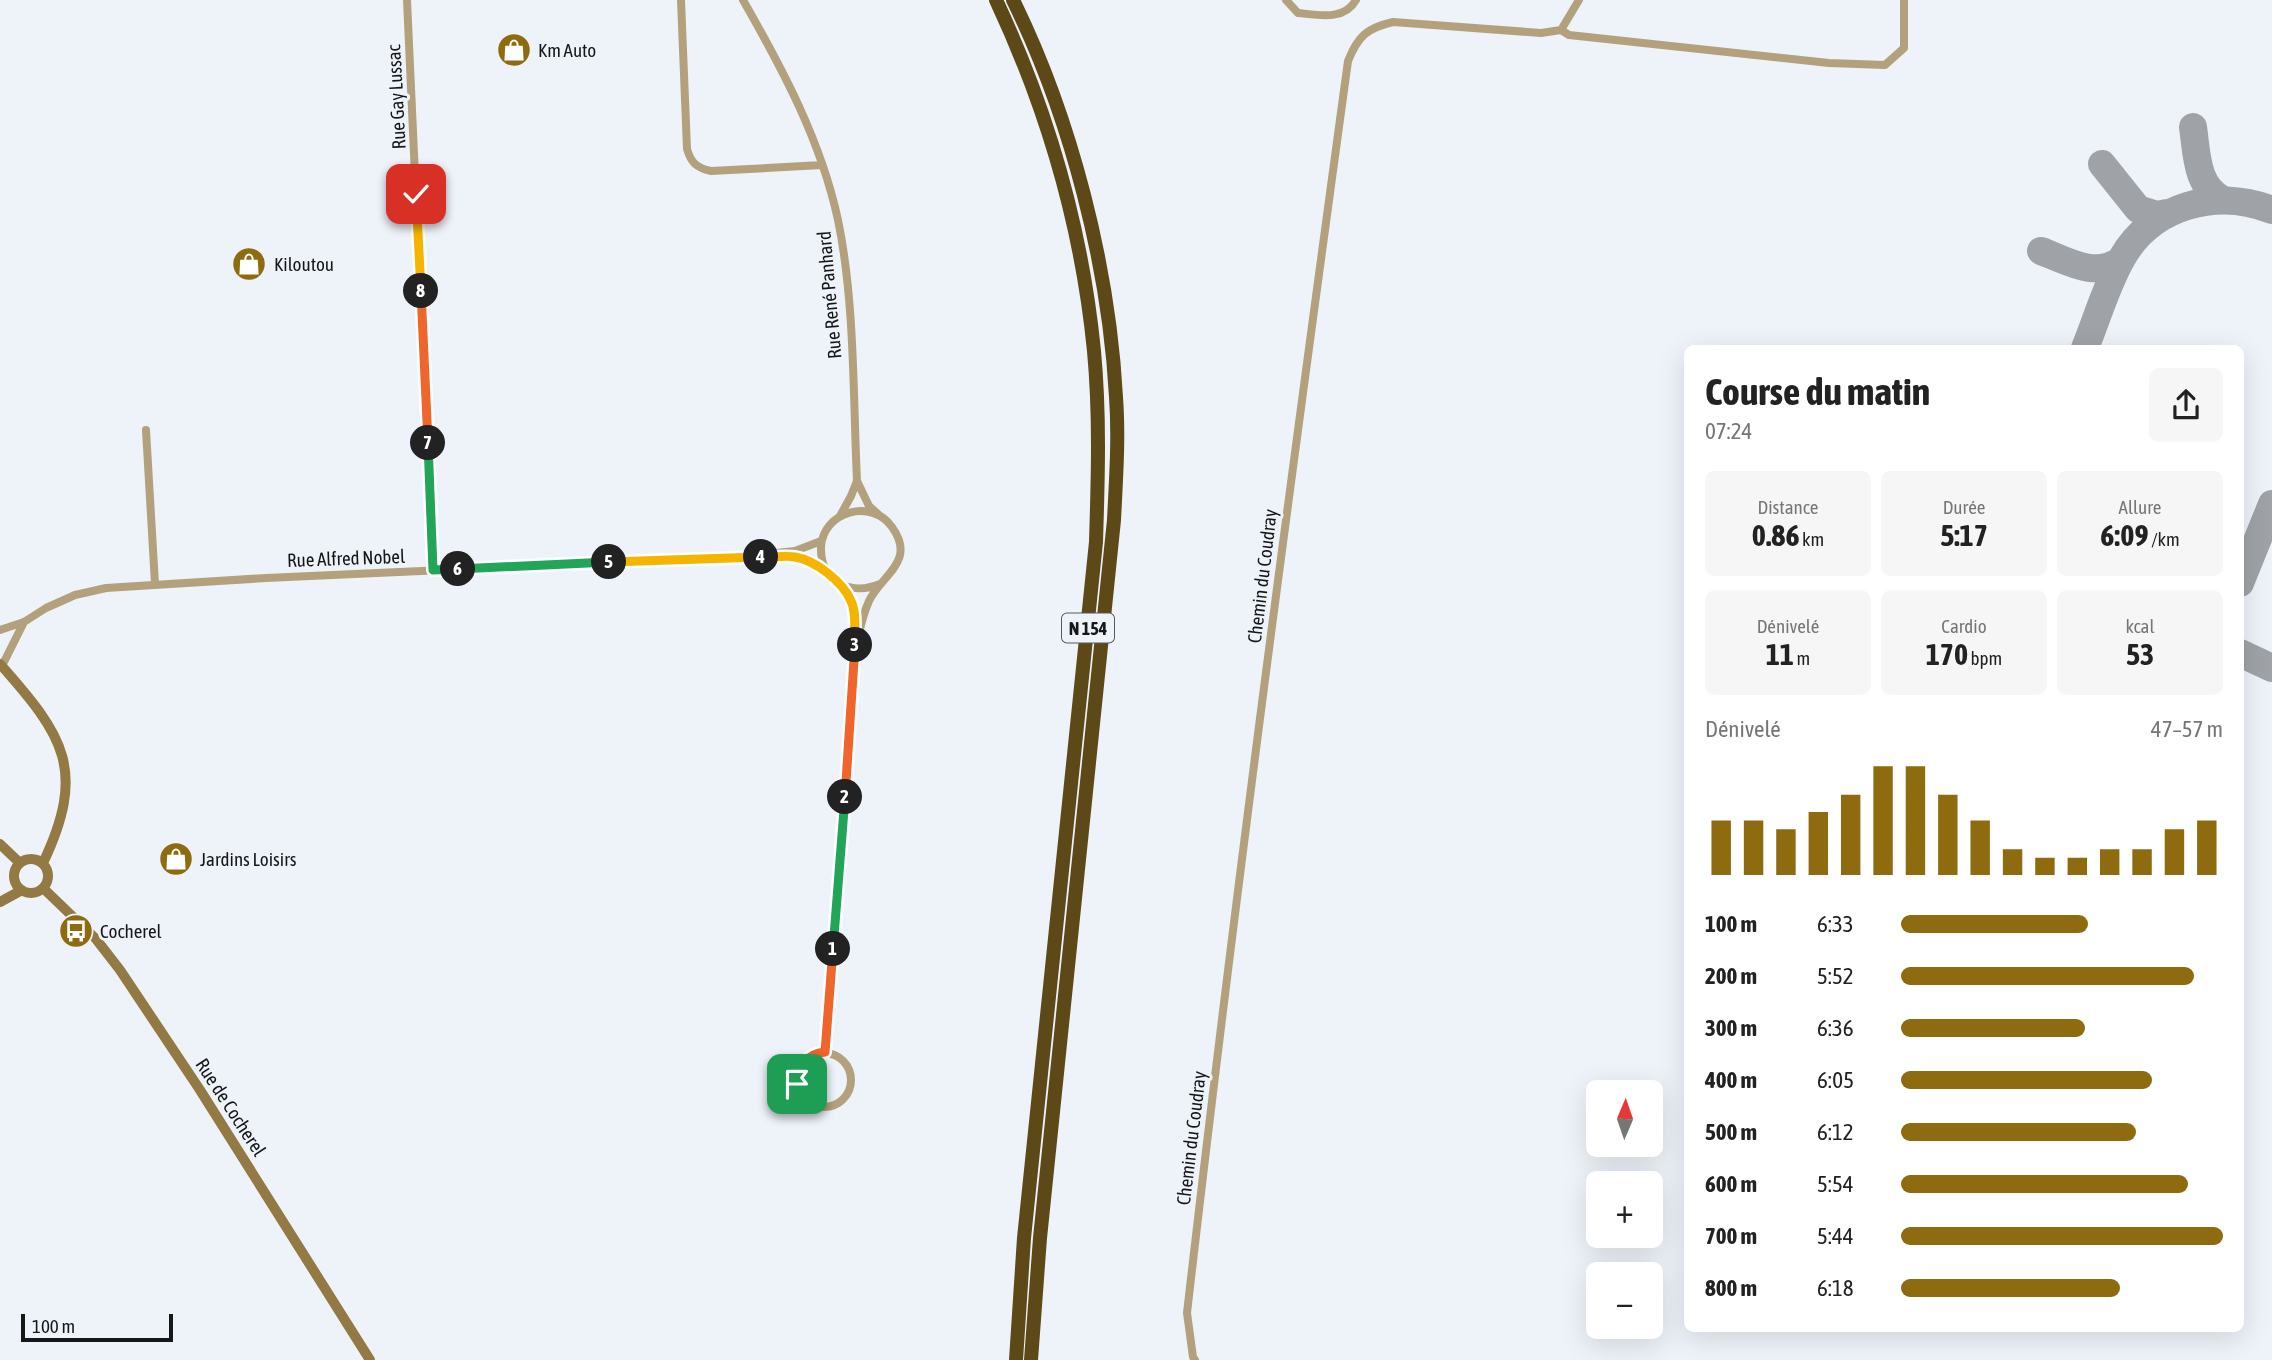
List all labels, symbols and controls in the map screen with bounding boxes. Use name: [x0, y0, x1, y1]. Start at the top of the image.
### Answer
shop icon: Km Auto: [495, 31, 533, 69]
place label: Km Auto: [538, 39, 596, 61]
street label: Rue Gay Lussac: [382, 43, 410, 150]
pin: [386, 164, 446, 224]
icon: check: [397, 175, 435, 213]
street label: Rue René Panhard: [812, 230, 846, 360]
shop icon: Kiloutou: [230, 245, 268, 283]
place label: Kiloutou: [274, 253, 334, 275]
pin: 8: [404, 274, 438, 308]
text: 8: [416, 279, 425, 301]
button: share: [2149, 368, 2223, 442]
text: Course du matin: [1705, 370, 1930, 413]
text: 07:24: [1705, 418, 1752, 444]
pin: 7: [410, 426, 446, 460]
text: 7: [423, 431, 432, 453]
text: Distance: [1758, 496, 1818, 518]
text: Durée: [1943, 496, 1985, 518]
text: Allure: [2119, 496, 2161, 518]
street label: Chemin du Coudray: [1243, 508, 1281, 644]
text: 0.86: [1752, 518, 1799, 552]
text: 5:17: [1940, 518, 1988, 552]
text: 6:09: [2100, 518, 2149, 552]
text: km: [1799, 528, 1824, 550]
text: /km: [2149, 528, 2180, 550]
pin: 4: [744, 540, 778, 574]
pin: 5: [592, 544, 626, 580]
street label: Rue Alfred Nobel: [287, 545, 405, 571]
text: 4: [756, 545, 765, 567]
text: 5: [604, 550, 613, 572]
pin: 6: [440, 552, 476, 586]
text: 6: [453, 557, 462, 579]
road number: N 154: [1062, 614, 1114, 642]
text: Dénivelé: [1757, 615, 1819, 637]
text: Cardio: [1941, 615, 1987, 637]
text: kcal: [2126, 615, 2154, 637]
pin: 3: [838, 628, 872, 662]
text: 3: [850, 633, 859, 655]
text: 11: [1766, 637, 1794, 671]
text: 170: [1926, 637, 1968, 671]
text: 53: [2126, 637, 2154, 671]
text: m: [1794, 647, 1810, 669]
text: bpm: [1968, 647, 2002, 669]
text: Dénivelé: [1705, 716, 1781, 742]
text: 47–57 m: [2151, 716, 2223, 742]
pin: 2: [828, 780, 862, 814]
text: 2: [840, 785, 849, 807]
shop icon: Jardins Loisirs: [157, 840, 195, 878]
place label: Jardins Loisirs: [200, 848, 297, 870]
text: 100 m: [1705, 911, 1757, 937]
text: 6:33: [1817, 911, 1854, 937]
bus stop icon: Cocherel: [57, 912, 95, 950]
place label: Cocherel: [100, 920, 162, 942]
pin: 1: [816, 932, 850, 967]
text: 1: [828, 937, 837, 959]
text: 200 m: [1705, 963, 1757, 989]
text: 5:52: [1817, 963, 1854, 989]
text: 300 m: [1705, 1015, 1757, 1041]
text: 6:36: [1817, 1015, 1854, 1041]
street label: Rue de Cocherel: [191, 1054, 271, 1160]
pin: [767, 1054, 827, 1114]
icon: arrive: [778, 1065, 816, 1103]
text: 400 m: [1705, 1067, 1757, 1093]
text: 6:05: [1817, 1067, 1854, 1093]
street label: Chemin du Coudray: [1172, 1070, 1210, 1206]
north arrow: [1586, 1080, 1662, 1157]
map controls: [1586, 1080, 1663, 1339]
text: 500 m: [1705, 1119, 1757, 1145]
text: 6:12: [1817, 1119, 1854, 1145]
button: +: [1586, 1171, 1663, 1248]
text: 600 m: [1705, 1171, 1757, 1197]
text: 5:54: [1817, 1171, 1854, 1197]
text: 700 m: [1705, 1223, 1757, 1249]
text: 5:44: [1817, 1223, 1854, 1249]
button: −: [1586, 1262, 1663, 1339]
text: 800 m: [1705, 1275, 1757, 1301]
text: 6:18: [1817, 1275, 1854, 1301]
scale bar: [21, 1311, 173, 1343]
text: 100 m: [32, 1315, 75, 1337]

